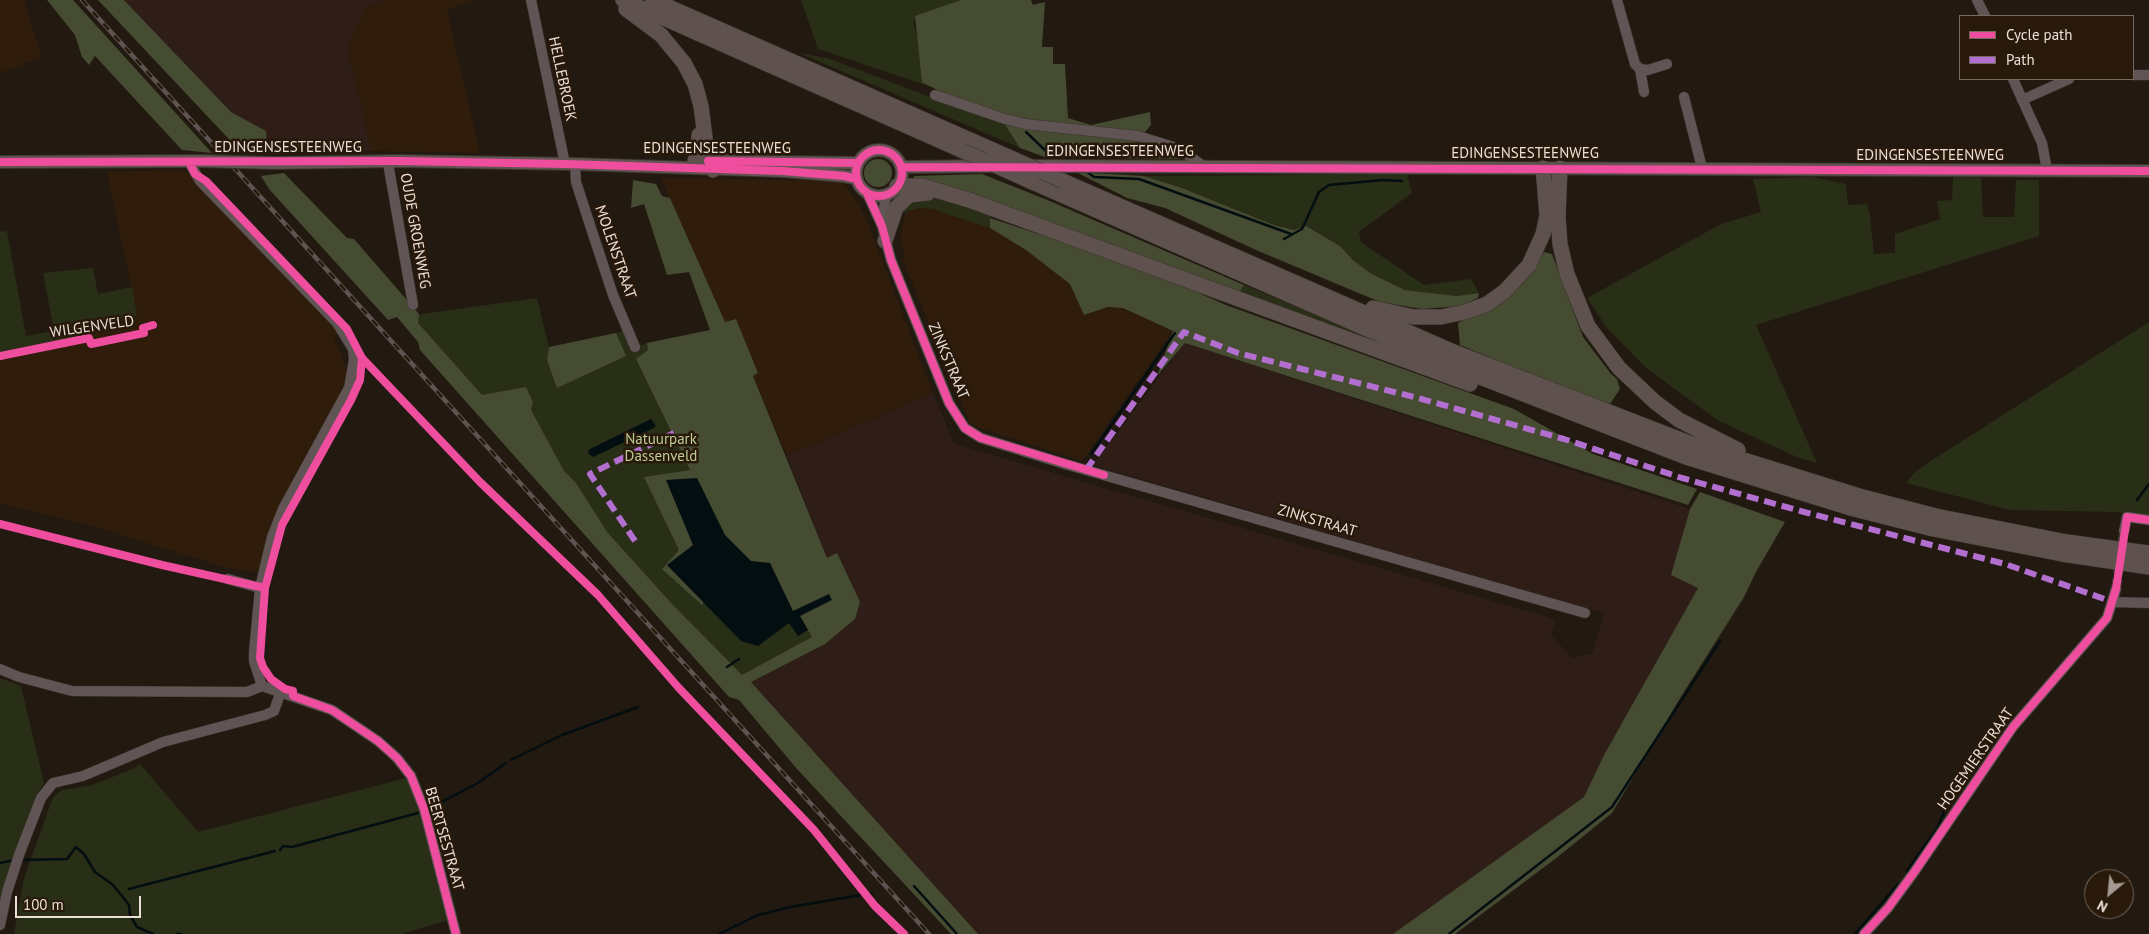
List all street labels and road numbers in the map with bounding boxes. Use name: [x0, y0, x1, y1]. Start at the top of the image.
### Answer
street label: HELLEBROEK: [544, 35, 580, 123]
street label: EDINGENSESTEENWEG: [214, 139, 362, 157]
street label: EDINGENSESTEENWEG: [643, 140, 791, 158]
street label: EDINGENSESTEENWEG: [1046, 143, 1194, 161]
street label: EDINGENSESTEENWEG: [1451, 145, 1599, 163]
street label: EDINGENSESTEENWEG: [1856, 147, 2004, 165]
street label: OUDE GROENWEG: [396, 172, 434, 290]
street label: MOLENSTRAAT: [591, 203, 639, 301]
street label: WILGENVELD: [49, 312, 135, 342]
street label: ZINKSTRAAT: [924, 320, 972, 402]
street label: ZINKSTRAAT: [1275, 501, 1359, 541]
street label: HOGEMIERSTRAAT: [1934, 705, 2018, 813]
street label: BEERTSESTRAAT: [421, 785, 467, 893]

